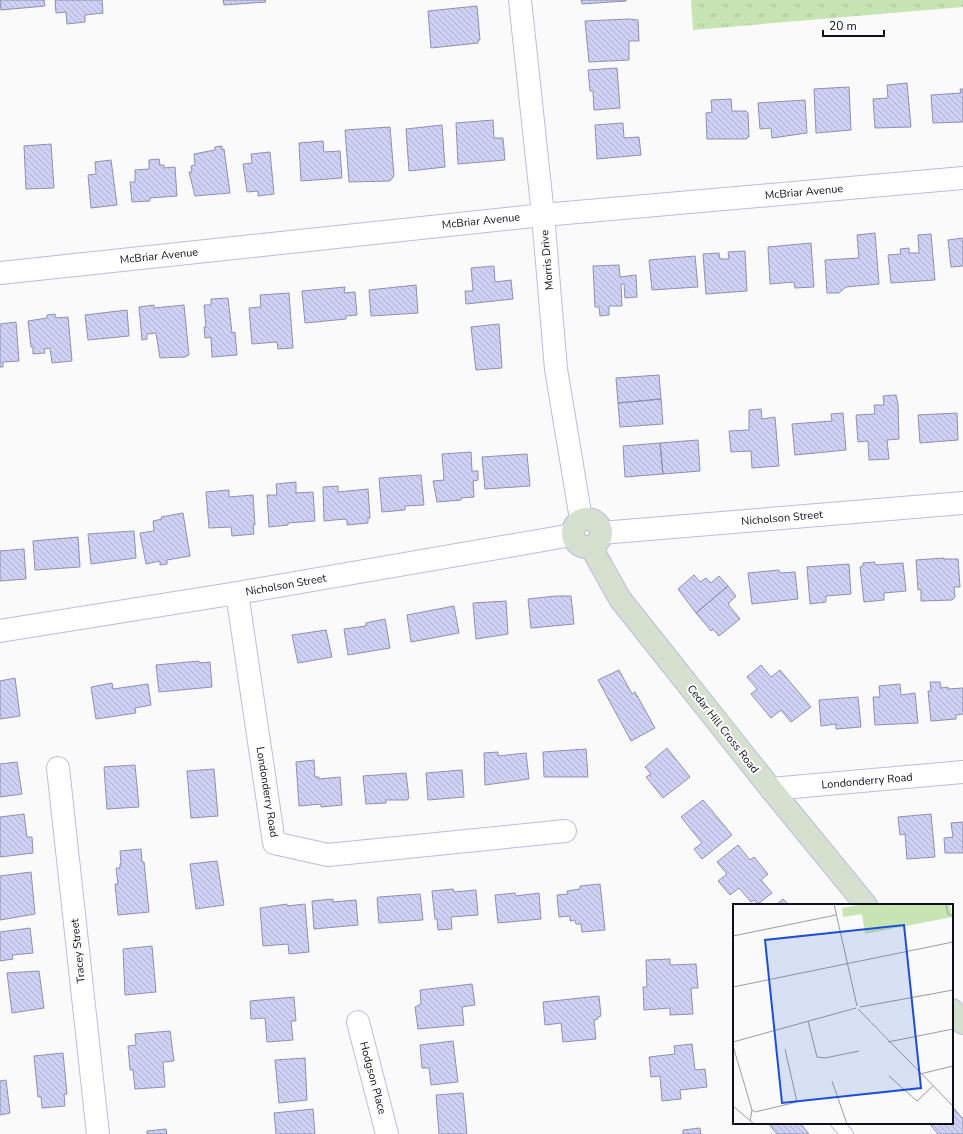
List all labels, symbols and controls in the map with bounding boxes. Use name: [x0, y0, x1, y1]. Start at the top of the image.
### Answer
scale bar: [823, 12, 884, 38]
text: 20 m: [829, 18, 857, 34]
street label: McBriar Avenue: [764, 181, 844, 203]
street label: McBriar Avenue: [441, 209, 521, 233]
street label: Morris Drive: [537, 229, 557, 291]
street label: McBriar Avenue: [119, 244, 199, 268]
street label: Nicholson Street: [741, 507, 824, 529]
street label: Nicholson Street: [244, 570, 328, 599]
street label: Cedar Hill Cross Road: [684, 682, 762, 776]
street label: Londonderry Road: [252, 746, 282, 838]
street label: Londonderry Road: [821, 770, 913, 792]
inset map: [733, 904, 953, 1124]
street label: Tracey Street: [67, 918, 89, 984]
street label: Hodgson Place: [356, 1040, 390, 1116]

